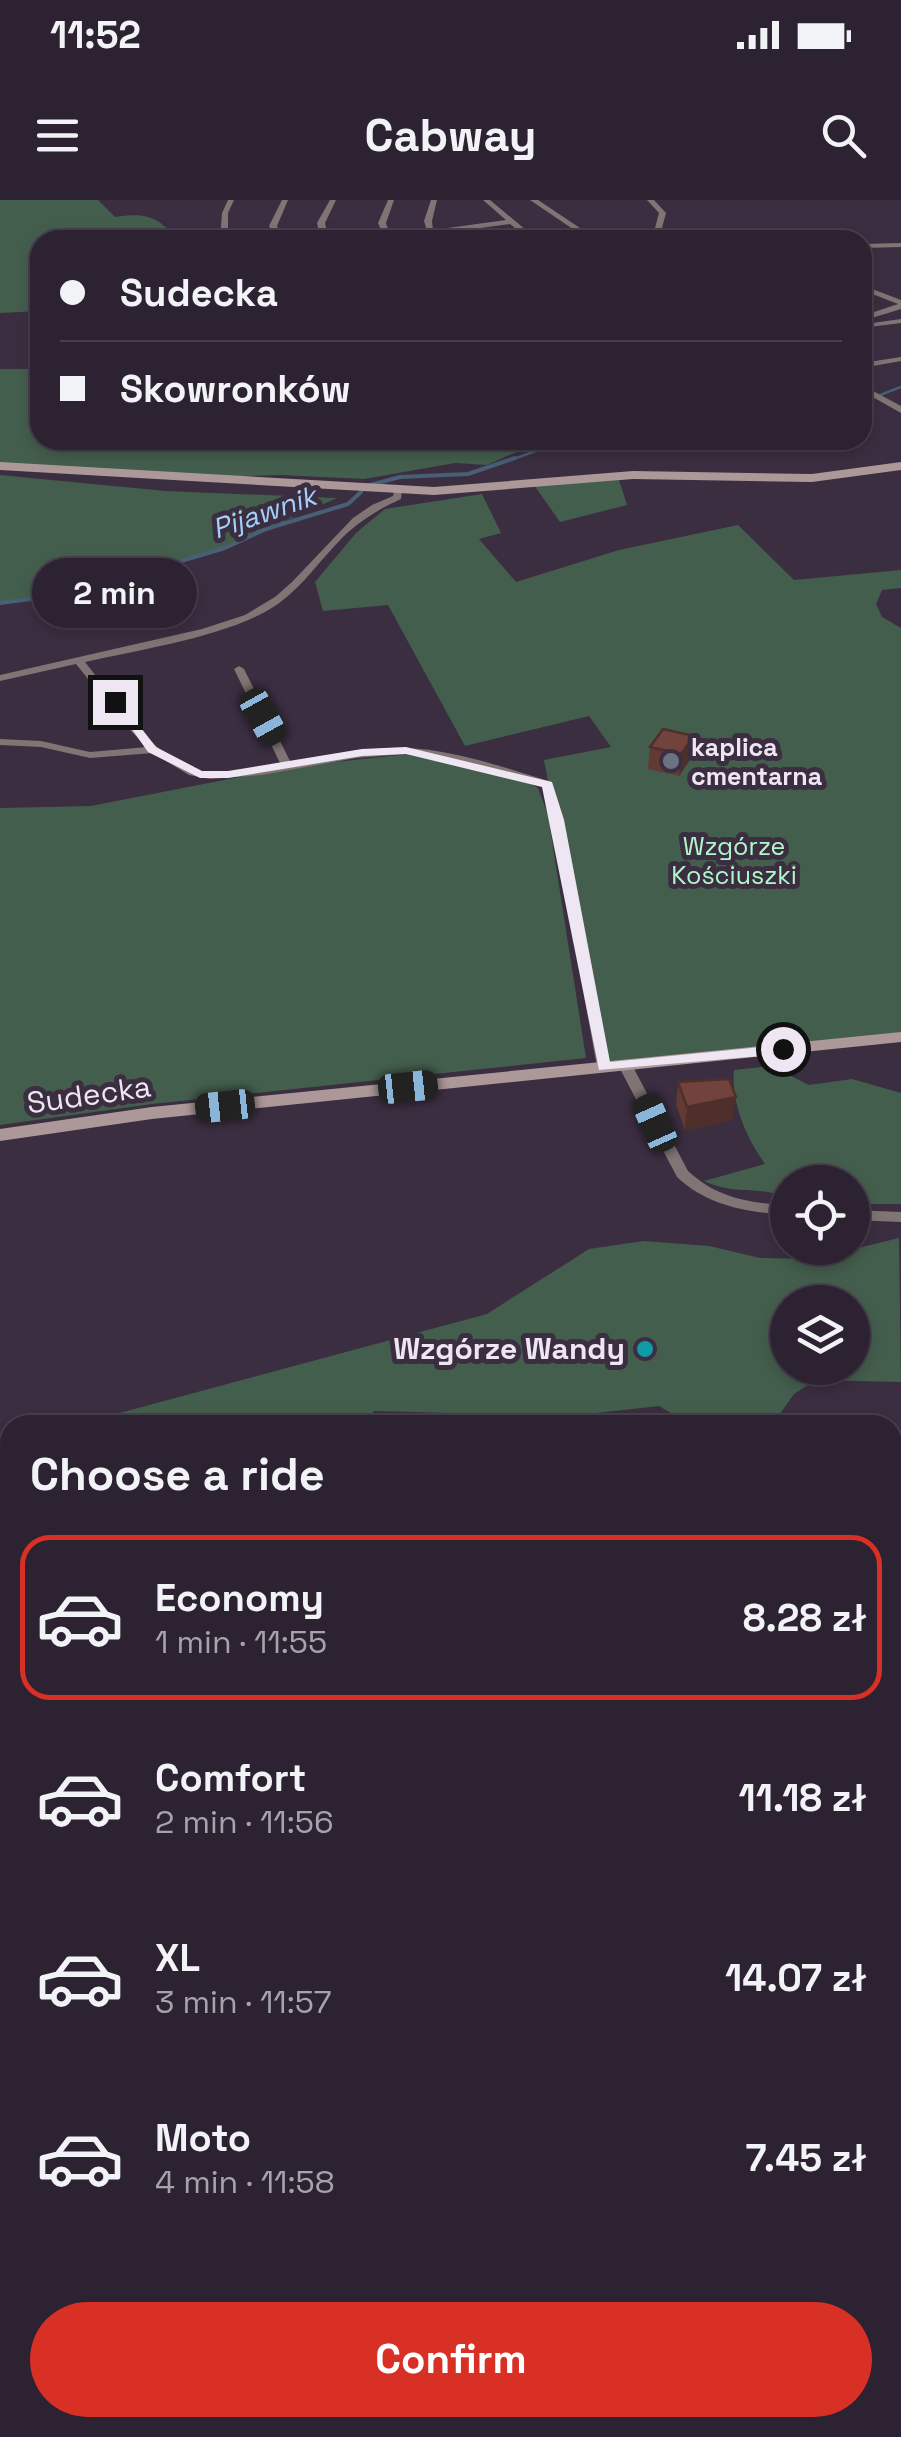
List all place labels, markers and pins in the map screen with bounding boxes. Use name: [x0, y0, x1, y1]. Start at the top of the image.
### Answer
place label: kaplica cmentarna: [691, 731, 822, 792]
marker: kaplica cmentarna: [660, 750, 682, 772]
place label: Wzgórze Wandy: [393, 1329, 625, 1368]
marker: Wzgórze Wandy: [634, 1338, 656, 1360]

